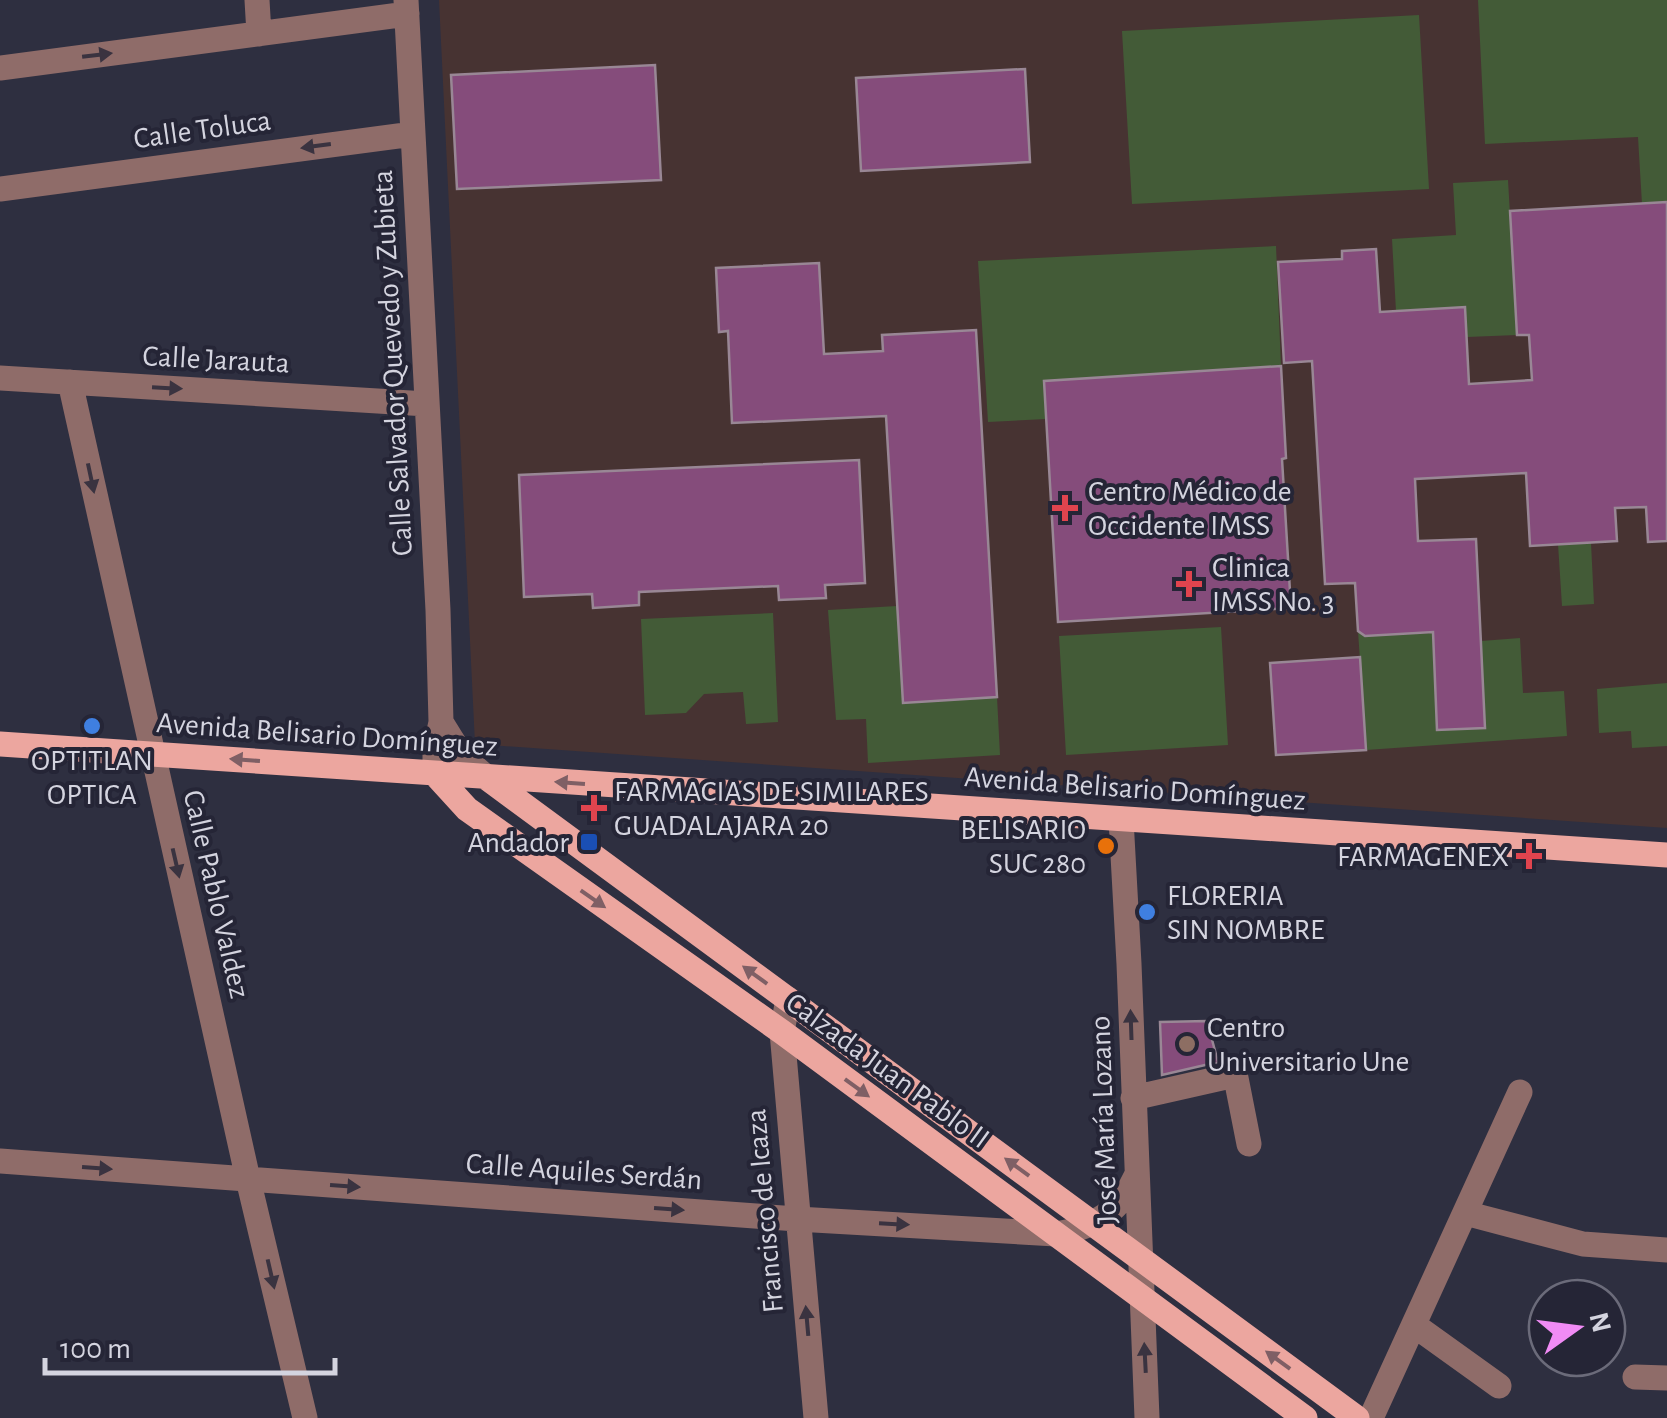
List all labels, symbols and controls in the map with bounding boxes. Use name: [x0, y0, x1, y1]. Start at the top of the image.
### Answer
one-way arrow: [81, 47, 113, 63]
street label: Calle Toluca: [132, 106, 273, 154]
one-way arrow: [300, 139, 332, 155]
street label: Calle Salvador Quevedo y Zubieta: [368, 169, 418, 557]
street label: Calle Jarauta: [142, 341, 290, 379]
one-way arrow: [152, 380, 184, 396]
one-way arrow: [83, 462, 99, 493]
place label: Centro Médico de Occidente IMSS: [1088, 477, 1292, 541]
marker: Centro Médico de Occidente IMSS: [1052, 495, 1078, 521]
place label: Clinica IMSS No. 3: [1212, 553, 1334, 617]
marker: Clinica IMSS No. 3: [1176, 571, 1202, 597]
street label: Avenida Belisario Domínguez: [155, 708, 499, 762]
marker: OPTITLAN OPTICA: [81, 715, 103, 737]
place label: OPTITLAN OPTICA: [31, 746, 153, 810]
one-way arrow: [229, 752, 261, 768]
street label: Avenida Belisario Domínguez: [963, 762, 1307, 816]
one-way arrow: [553, 775, 585, 791]
place label: FARMACIAS DE SIMILARES GUADALAJARA 20: [614, 777, 929, 841]
street label: Calle Pablo Valdez: [178, 787, 255, 1001]
marker: FARMACIAS DE SIMILARES GUADALAJARA 20: [583, 797, 605, 819]
place label: BELISARIO SUC 280: [960, 815, 1086, 879]
place label: Andador: [467, 828, 569, 858]
marker: Andador: [578, 831, 600, 853]
marker: BELISARIO SUC 280: [1095, 835, 1117, 857]
place label: FARMAGENEX: [1337, 842, 1509, 872]
marker: FARMAGENEX: [1518, 845, 1540, 867]
one-way arrow: [169, 848, 184, 879]
place label: FLORERIA SIN NOMBRE: [1167, 881, 1325, 945]
one-way arrow: [580, 889, 607, 908]
marker: FLORERIA SIN NOMBRE: [1136, 901, 1158, 923]
one-way arrow: [742, 965, 768, 985]
street label: Calzada Juan Pablo II: [780, 987, 995, 1154]
one-way arrow: [1123, 1009, 1139, 1041]
place label: Centro Universitario Une: [1207, 1013, 1409, 1077]
street label: José María Lozano: [1085, 1015, 1123, 1225]
marker: Centro Universitario Une: [1176, 1033, 1198, 1055]
one-way arrow: [844, 1078, 871, 1097]
street label: Francisco de Icaza: [741, 1108, 789, 1314]
street label: Calle Aquiles Serdán: [465, 1149, 703, 1195]
one-way arrow: [1004, 1158, 1030, 1178]
one-way arrow: [82, 1160, 114, 1176]
one-way arrow: [330, 1178, 362, 1194]
one-way arrow: [654, 1202, 686, 1218]
one-way arrow: [879, 1216, 911, 1232]
one-way arrow: [263, 1259, 279, 1290]
north arrow: [1527, 1278, 1627, 1378]
one-way arrow: [798, 1305, 814, 1336]
text: N: [1583, 1310, 1615, 1335]
scale bar: [45, 1313, 335, 1375]
text: 100 m: [60, 1334, 131, 1364]
one-way arrow: [1137, 1341, 1153, 1373]
one-way arrow: [1265, 1351, 1291, 1371]

